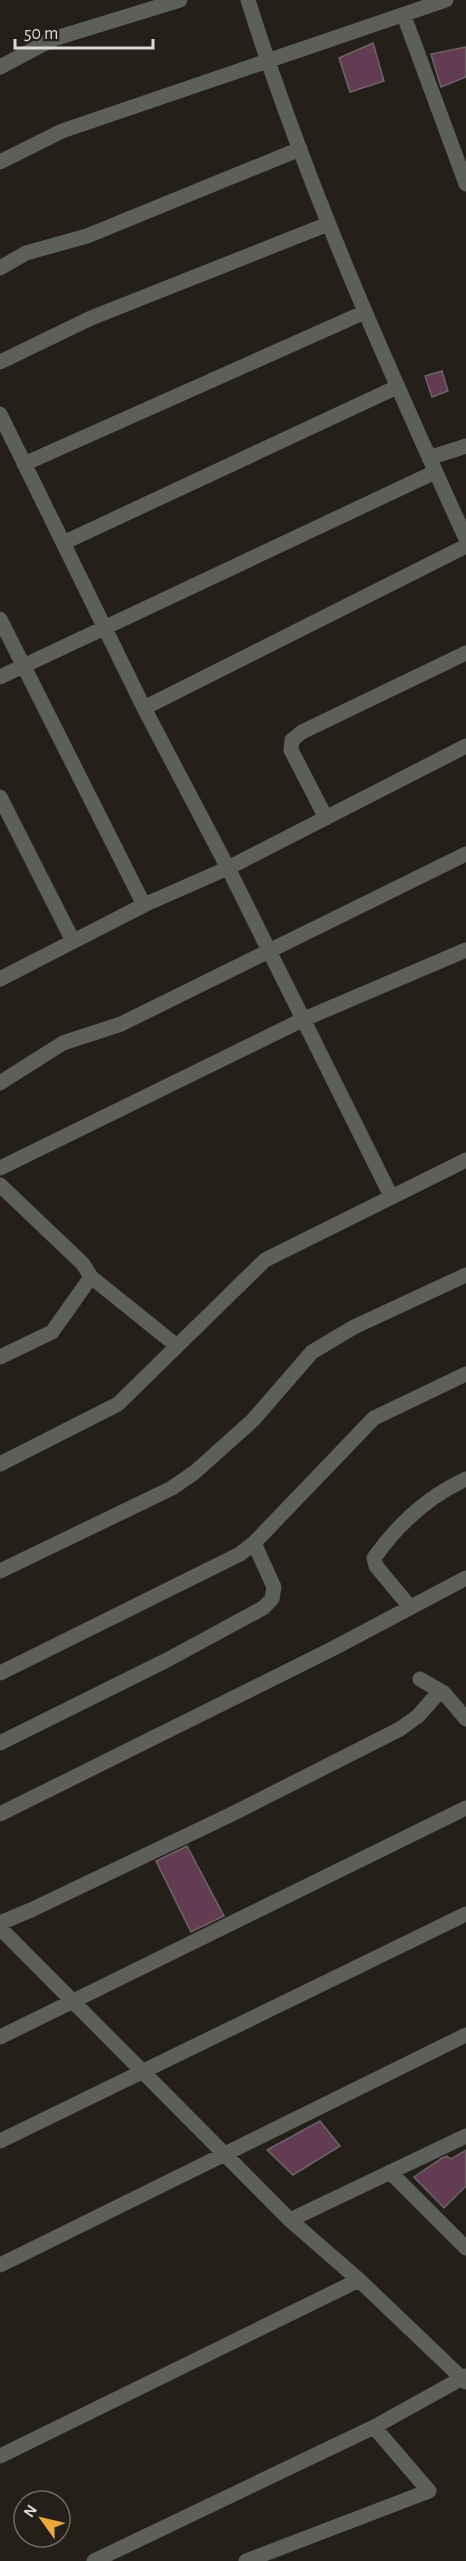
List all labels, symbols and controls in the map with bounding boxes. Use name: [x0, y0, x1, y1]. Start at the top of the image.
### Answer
scale bar: [15, 12, 153, 50]
text: 50 m: [24, 25, 58, 43]
north arrow: [12, 2489, 72, 2549]
text: N: [21, 2502, 40, 2520]

